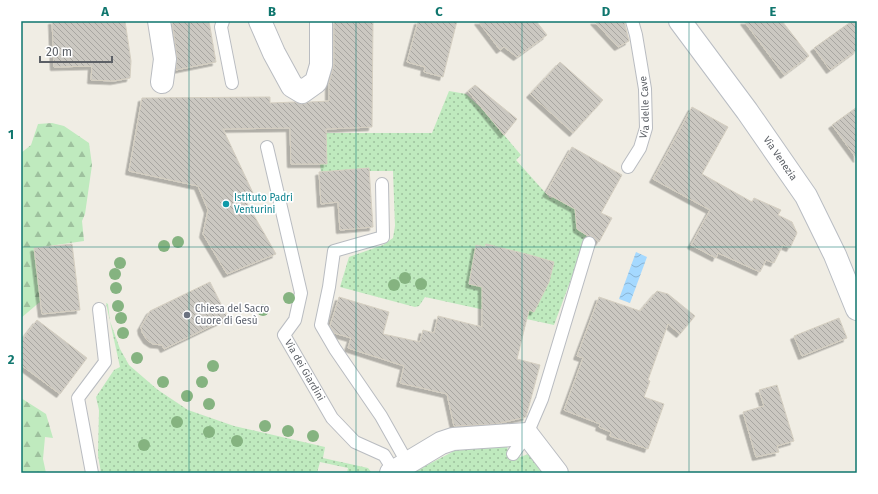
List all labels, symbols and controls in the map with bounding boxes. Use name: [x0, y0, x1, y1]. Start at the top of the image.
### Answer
text: A: [100, 4, 109, 19]
text: B: [268, 4, 276, 19]
text: C: [435, 4, 443, 19]
text: D: [602, 4, 611, 19]
text: E: [770, 4, 777, 19]
scale bar: [40, 38, 112, 64]
text: 20 m: [46, 45, 72, 59]
street label: Via delle Cave: [637, 75, 652, 140]
text: 1: [8, 127, 14, 142]
street label: Via Venezia: [760, 134, 799, 183]
place label: Istituto Padri Venturini: [234, 192, 293, 216]
marker: Istituto Padri Venturini: [221, 199, 231, 209]
place label: Chiesa del Sacro Cuore di Gesù: [195, 303, 270, 327]
marker: Chiesa del Sacro Cuore di Gesù: [182, 310, 192, 320]
street label: Via dei Giardini: [282, 337, 327, 403]
text: 2: [8, 352, 15, 367]

